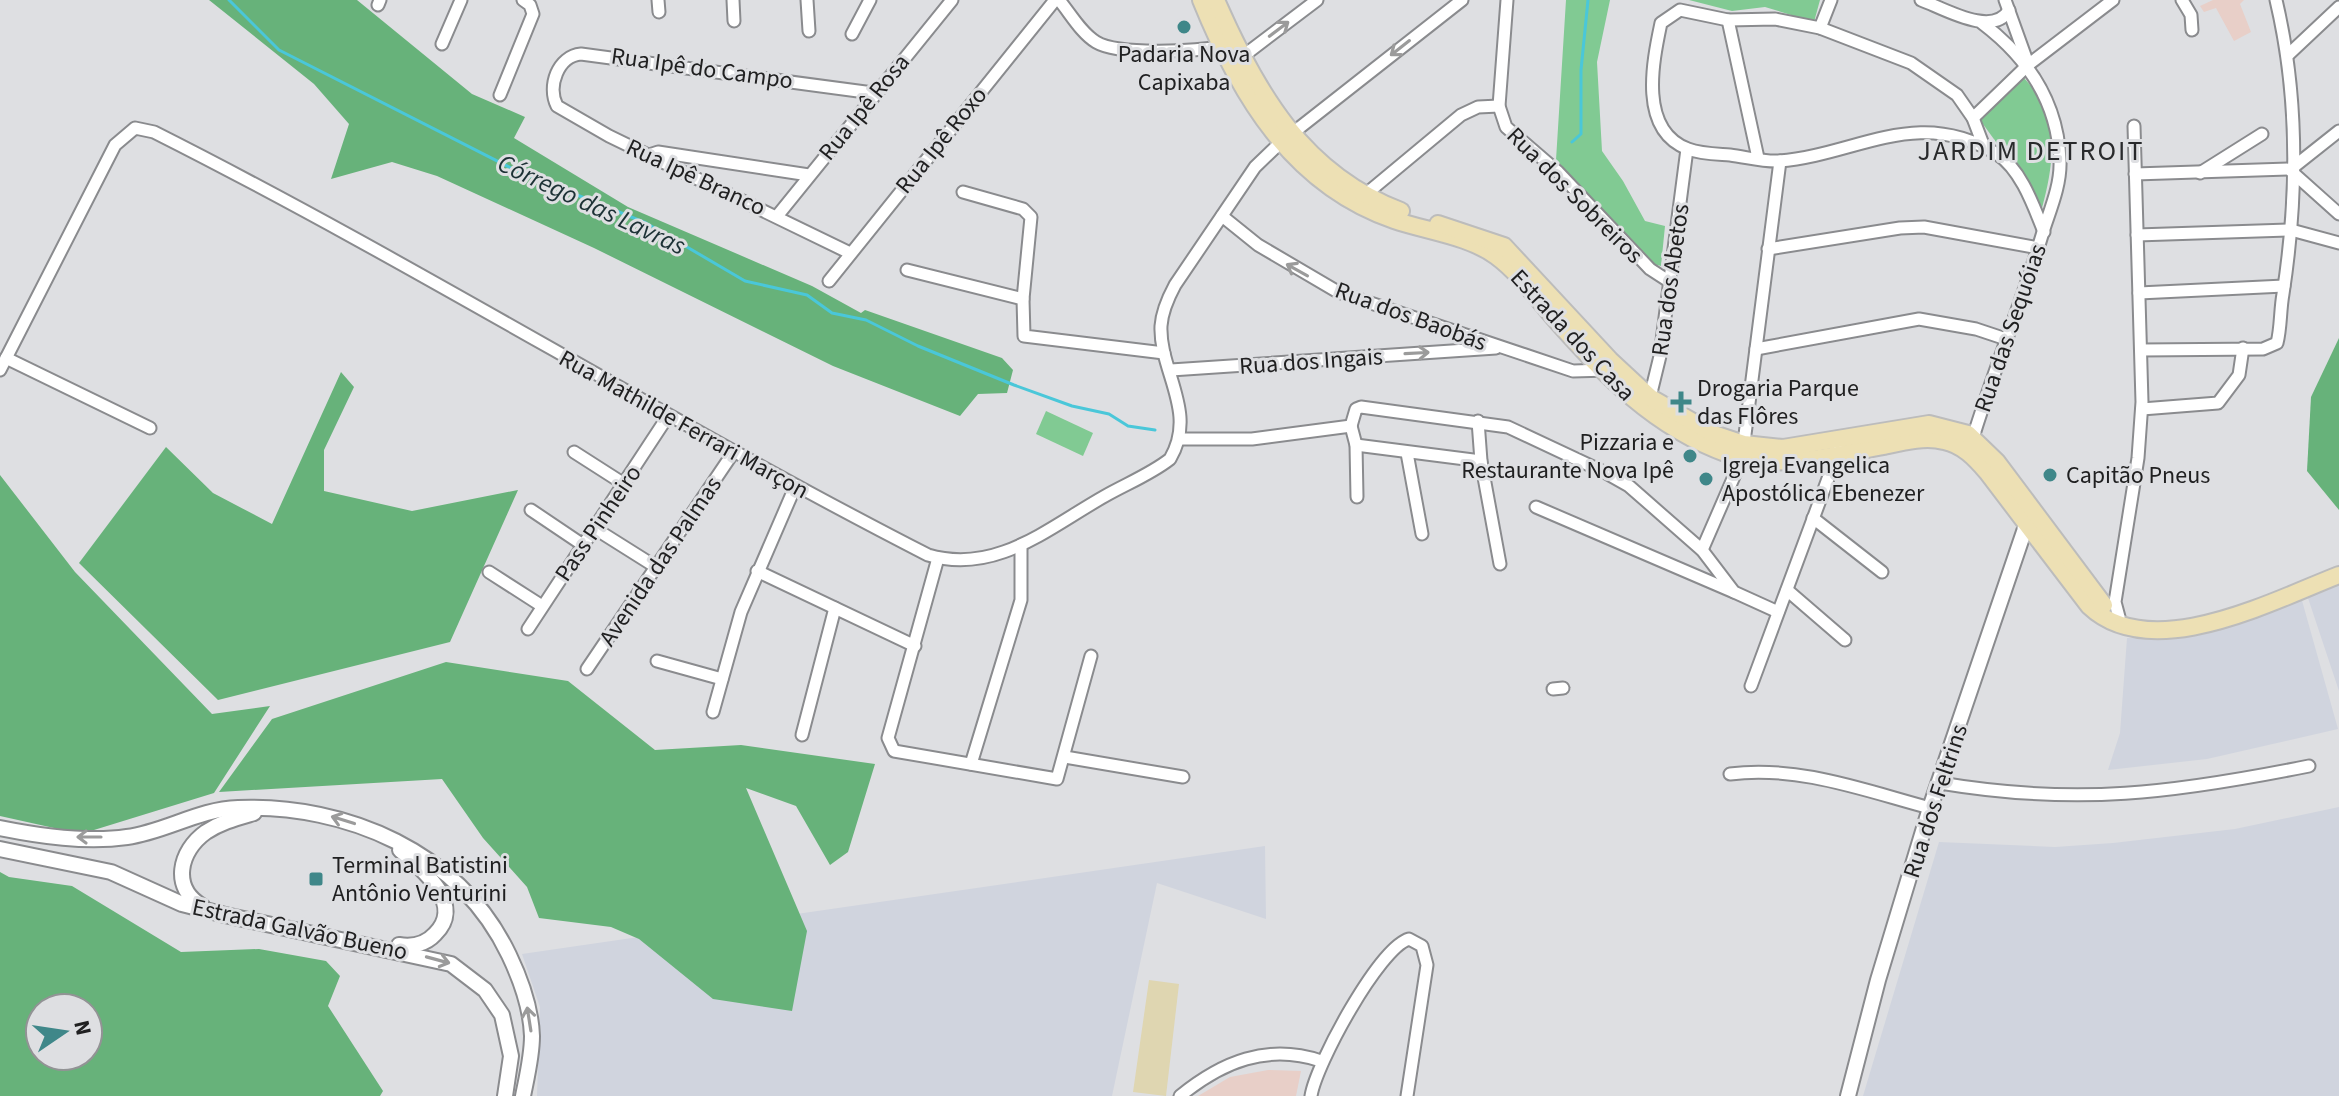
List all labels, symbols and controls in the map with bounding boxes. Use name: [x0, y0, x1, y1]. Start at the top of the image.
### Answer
marker: Padaria Nova Capixaba: [1175, 18, 1193, 36]
one-way arrow: [1268, 21, 1289, 38]
place label: Padaria Nova Capixaba: [1118, 37, 1250, 100]
street label: Rua Ipê do Campo: [609, 38, 795, 99]
one-way arrow: [1390, 39, 1411, 57]
street label: Rua Ipê Rosa: [810, 46, 918, 168]
street label: Rua Ipê Roxo: [887, 79, 996, 202]
street label: Rua dos Sobreiros: [1498, 119, 1651, 272]
street label: Rua Ipê Branco: [620, 130, 771, 225]
district label: JARDIM DETROIT: [1918, 131, 2144, 171]
water label: Córrego das Lavras: [492, 145, 692, 264]
street label: Rua dos Abetos: [1642, 202, 1699, 359]
street label: Rua das Sequóias: [1965, 239, 2056, 417]
street label: Estrada dos Casa: [1502, 261, 1643, 409]
one-way arrow: [1286, 262, 1310, 277]
street label: Rua dos Baobás: [1330, 273, 1492, 360]
street label: Rua dos Ingais: [1238, 339, 1384, 384]
street label: Rua Mathilde Ferrari Marçon: [552, 341, 815, 508]
one-way arrow: [1403, 345, 1430, 360]
place label: Drogaria Parque das Flôres: [1697, 371, 1859, 434]
marker: Drogaria Parque das Flôres: [1672, 393, 1690, 411]
place label: Pizzaria e Restaurante Nova Ipê: [1461, 425, 1674, 488]
marker: Pizzaria e Restaurante Nova Ipê: [1681, 447, 1699, 465]
place label: Igreja Evangelica Apostólica Ebenezer: [1722, 448, 1925, 511]
street label: Pass Pinheiro: [546, 458, 650, 589]
place label: Capitão Pneus: [2066, 458, 2210, 493]
marker: Capitão Pneus: [2041, 466, 2059, 484]
street label: Avenida das Palmas: [590, 469, 730, 653]
marker: Igreja Evangelica Apostólica Ebenezer: [1697, 470, 1715, 488]
street label: Rua dos Feltrins: [1894, 720, 1977, 883]
one-way arrow: [331, 812, 357, 827]
one-way arrow: [76, 830, 103, 845]
place label: Terminal Batistini Antônio Venturini: [332, 848, 508, 911]
marker: Terminal Batistini Antônio Venturini: [307, 870, 325, 888]
street label: Estrada Galvão Bueno: [189, 890, 411, 969]
one-way arrow: [425, 954, 451, 969]
north arrow: [24, 992, 104, 1072]
one-way arrow: [521, 1007, 536, 1032]
text: N: [65, 1017, 100, 1038]

